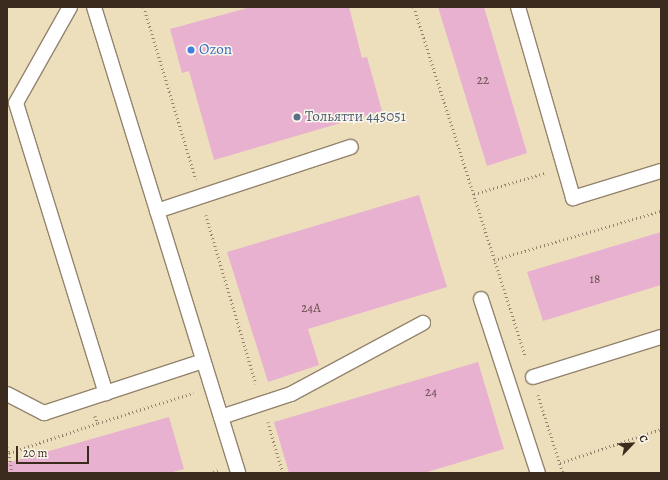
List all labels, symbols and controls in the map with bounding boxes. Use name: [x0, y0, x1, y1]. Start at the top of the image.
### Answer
place label: Ozon: [199, 41, 232, 59]
marker: Ozon: [186, 45, 196, 55]
house number: 22: [477, 72, 489, 88]
place label: Тольятти 445051: [305, 108, 406, 126]
marker: Тольятти 445051: [292, 112, 302, 122]
house number: 18: [590, 271, 600, 287]
house number: 24А: [301, 300, 321, 316]
house number: 24: [425, 384, 437, 400]
north arrow: [612, 424, 652, 464]
text: С: [635, 432, 652, 445]
scale bar: [18, 438, 91, 464]
text: 20 m: [23, 445, 47, 461]

